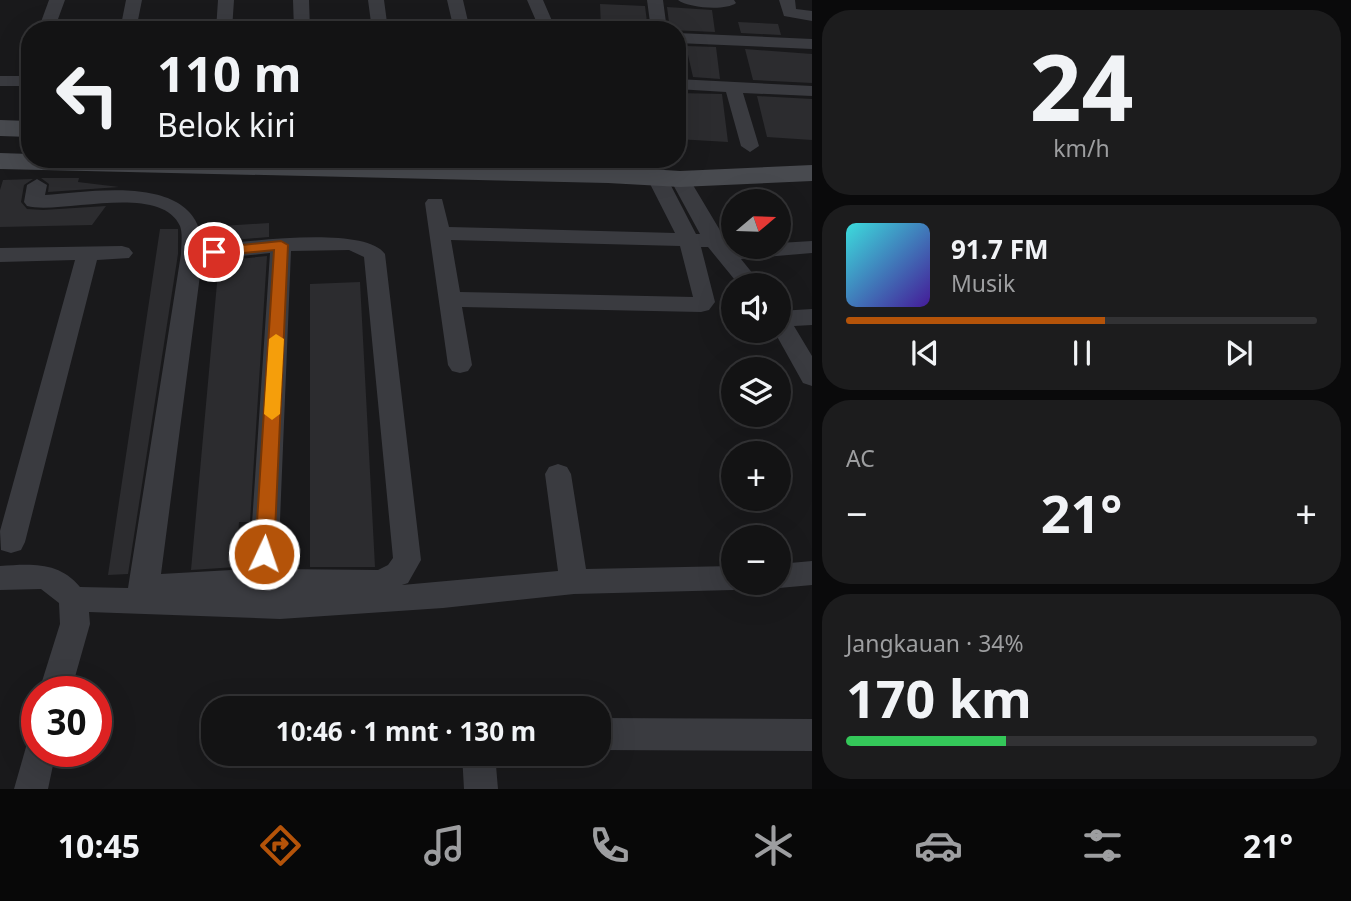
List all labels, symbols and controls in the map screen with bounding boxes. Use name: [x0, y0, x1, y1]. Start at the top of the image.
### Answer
text: 24: [1029, 24, 1134, 148]
text: 110 m: [157, 40, 302, 106]
icon: left: [42, 49, 133, 140]
text: Belok kiri: [157, 103, 296, 146]
text: km/h: [1053, 132, 1110, 164]
north arrow: [721, 189, 791, 259]
map controls: [721, 189, 791, 595]
pin: [184, 222, 244, 282]
text: 91.7 FM: [951, 231, 1048, 267]
icon: arrive: [195, 233, 233, 271]
text: Musik: [951, 267, 1015, 299]
button: sound: [721, 273, 791, 343]
icon: previous: [906, 334, 944, 372]
icon: pause: [1063, 334, 1101, 372]
icon: next: [1220, 334, 1258, 372]
button: layers: [721, 357, 791, 427]
button: +: [721, 441, 791, 511]
text: AC: [846, 442, 875, 474]
text: 21°: [1041, 477, 1122, 548]
text: −: [846, 487, 868, 539]
text: +: [1295, 487, 1317, 539]
position arrow: [227, 517, 301, 591]
button: −: [721, 525, 791, 595]
text: Jangkauan · 34%: [846, 627, 1024, 659]
text: 170 km: [846, 662, 1032, 733]
speed limit sign: 30: [21, 676, 112, 767]
text: 10:46 · 1 mnt · 130 m: [276, 713, 536, 749]
icon: directions: [256, 821, 305, 870]
icon: music: [420, 821, 469, 870]
icon: phone: [585, 821, 634, 870]
icon: climate: [749, 821, 798, 870]
icon: car: [914, 821, 963, 870]
icon: filters: [1078, 821, 1127, 870]
text: 10:45: [58, 824, 140, 867]
text: 21°: [1243, 824, 1293, 867]

